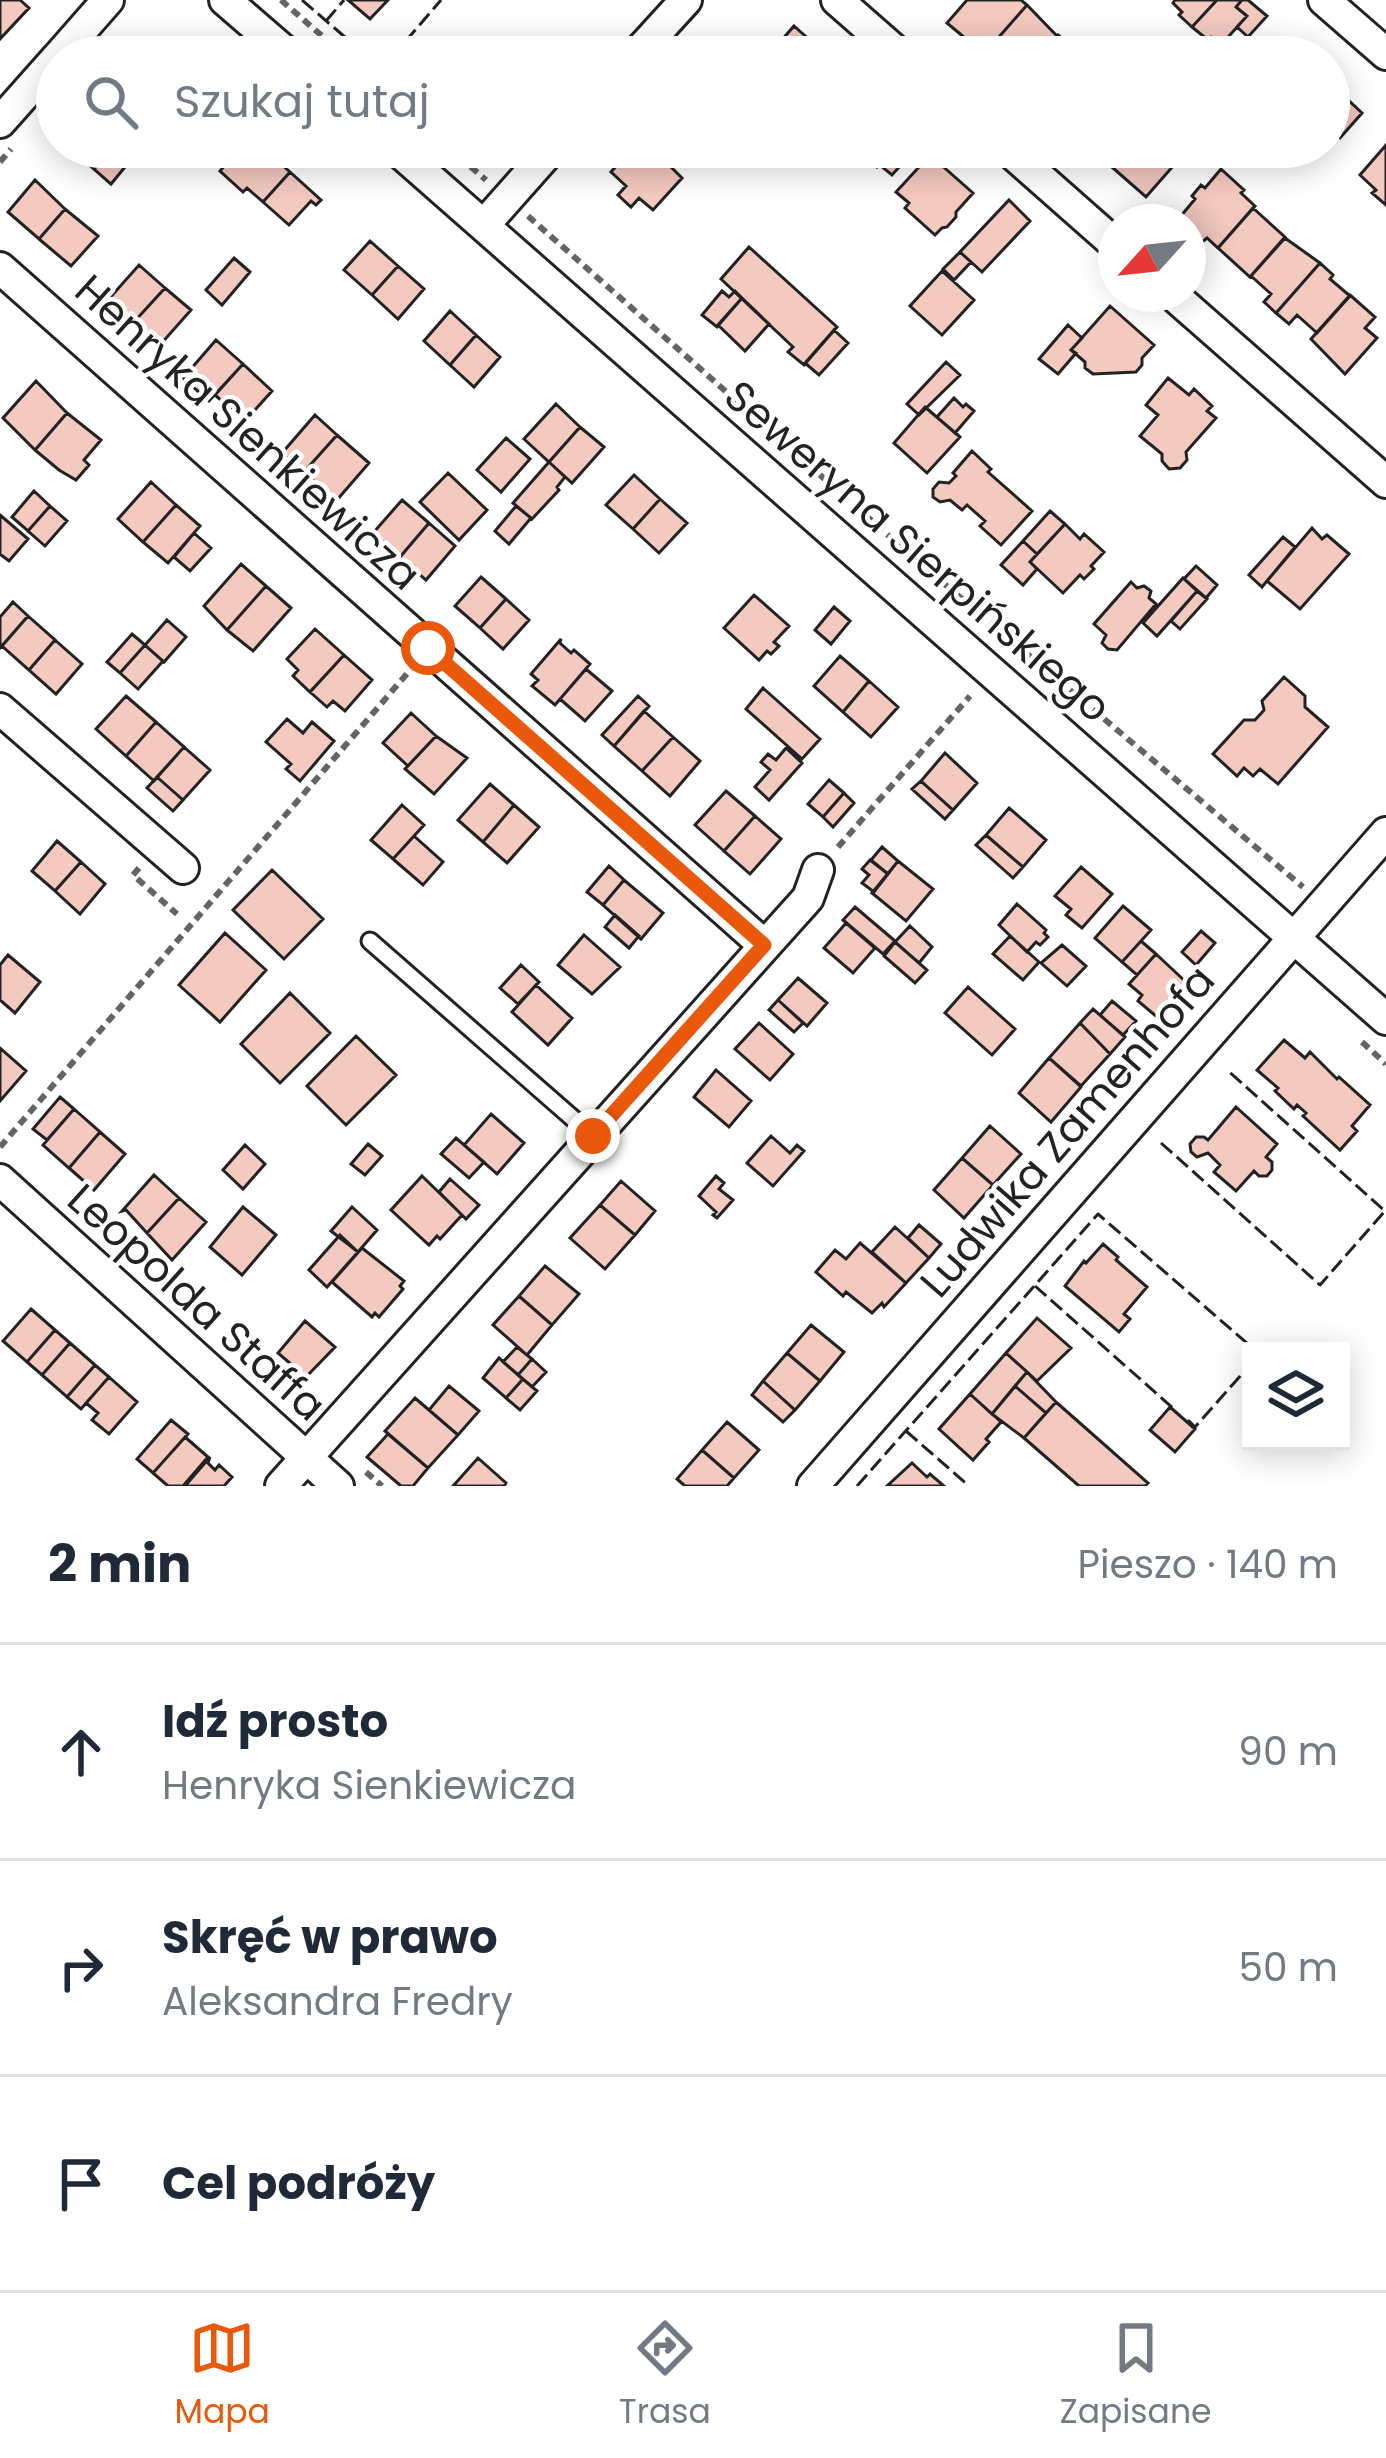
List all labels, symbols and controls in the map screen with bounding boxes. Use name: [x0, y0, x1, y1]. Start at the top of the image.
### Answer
search box: [36, 36, 1350, 168]
icon: search: [78, 69, 144, 135]
text: Szukaj tutaj: [174, 70, 430, 133]
north arrow: [1098, 204, 1206, 312]
street label: Henryka Sienkiewicza: [62, 261, 433, 604]
street label: Seweryna Sierpińskiego: [712, 367, 1124, 736]
route start: [401, 621, 455, 675]
street label: Ludwika Zamenhofa: [906, 952, 1228, 1310]
route end: [566, 1109, 620, 1163]
street label: Leopolda Staffa: [55, 1170, 339, 1434]
map controls: [1242, 1342, 1350, 1450]
button: layers: [1242, 1342, 1350, 1450]
text: 2 min: [48, 1528, 191, 1600]
text: Pieszo · 140 m: [1077, 1537, 1338, 1592]
text: Idź prosto: [162, 1690, 388, 1753]
icon: ahead: [48, 1719, 114, 1785]
text: 90 m: [1238, 1724, 1338, 1779]
text: Henryka Sienkiewicza: [162, 1758, 576, 1813]
text: Skręć w prawo: [162, 1906, 498, 1969]
icon: right: [48, 1935, 114, 2001]
text: 50 m: [1238, 1940, 1338, 1995]
text: Aleksandra Fredry: [162, 1974, 513, 2029]
icon: arrive: [48, 2151, 114, 2217]
text: Cel podróży: [162, 2152, 435, 2215]
tab: Mapa: [174, 2315, 270, 2437]
tab: Trasa: [619, 2315, 711, 2437]
tab: Zapisane: [1060, 2315, 1211, 2437]

